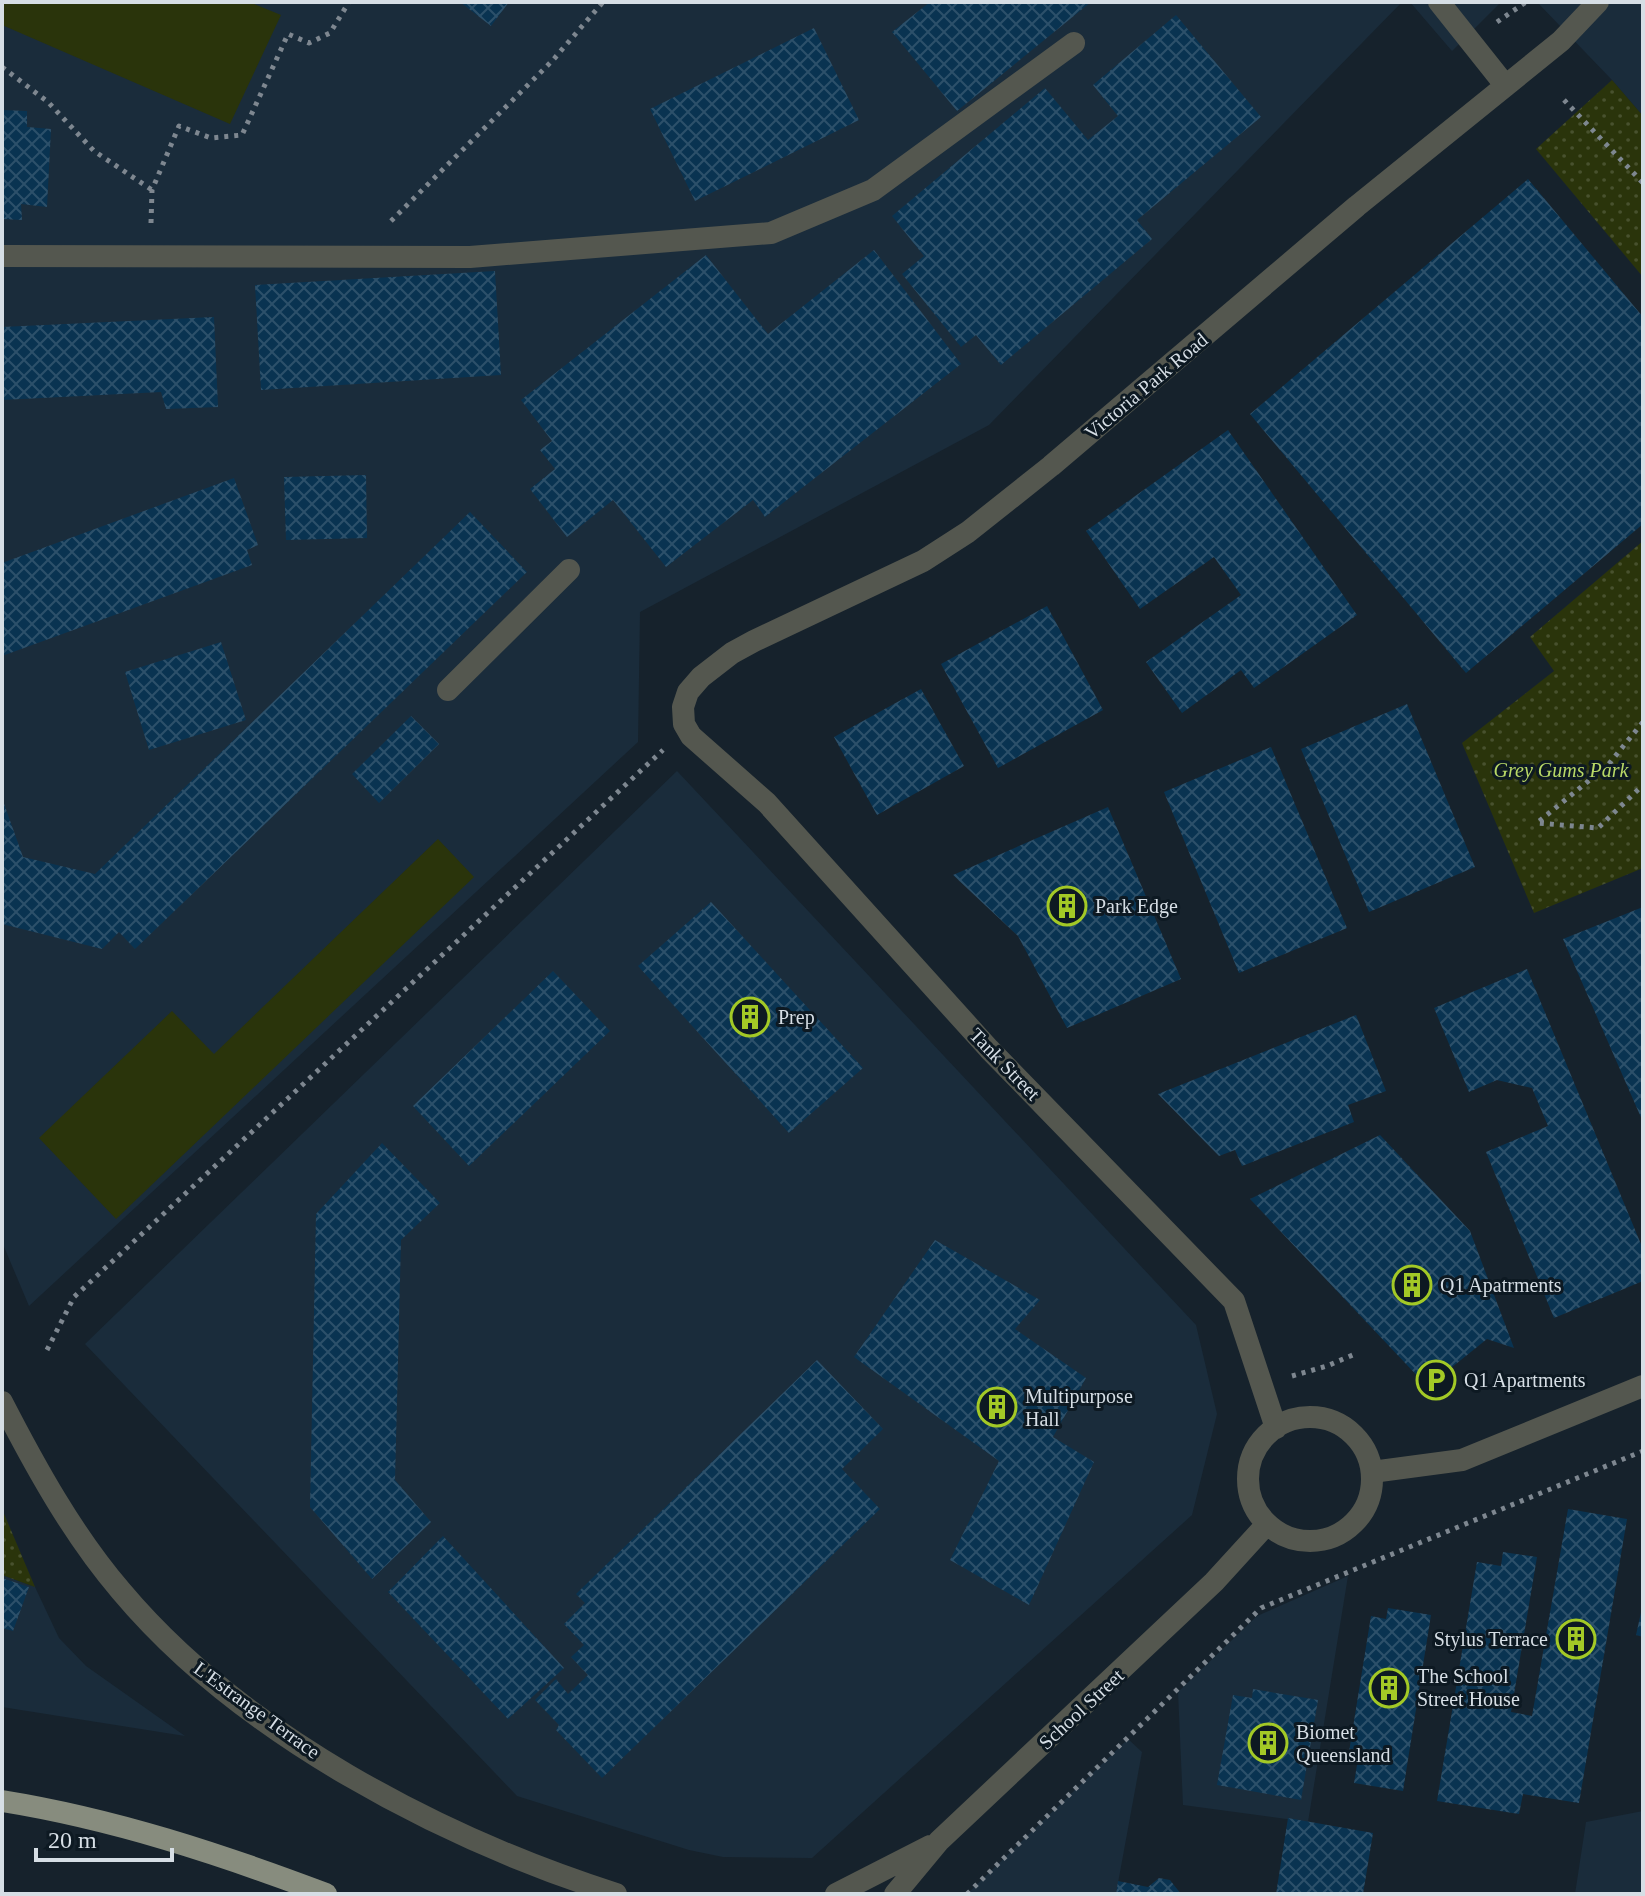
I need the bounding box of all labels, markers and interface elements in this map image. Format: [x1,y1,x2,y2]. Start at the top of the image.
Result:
street label: Victoria Park Road [1080,328,1212,444]
park label: Grey Gums Park [1494,759,1630,782]
building icon: Park Edge [1046,885,1088,927]
place label: Park Edge [1095,895,1178,918]
building icon: Prep [729,996,771,1038]
place label: Prep [778,1006,815,1029]
street label: Tank Street [965,1023,1045,1105]
building icon: Q1 Apatrments [1391,1264,1433,1306]
place label: Q1 Apatrments [1440,1274,1562,1297]
parking icon: Q1 Apartments [1415,1359,1457,1401]
place label: Q1 Apartments [1464,1369,1586,1392]
place label: Multipurpose Hall [1025,1385,1133,1430]
building icon: Multipurpose Hall [976,1386,1018,1428]
building icon: Stylus Terrace [1555,1618,1597,1660]
place label: Stylus Terrace [1434,1628,1548,1651]
street label: L'Estrange Terrace [189,1657,324,1764]
street label: School Street [1034,1664,1128,1754]
place label: The School Street House [1417,1665,1520,1710]
building icon: The School Street House [1368,1667,1410,1709]
place label: Biomet Queensland [1296,1721,1390,1766]
building icon: Biomet Queensland [1247,1722,1289,1764]
scale bar [36,1812,172,1862]
text: 20 m [48,1827,97,1853]

